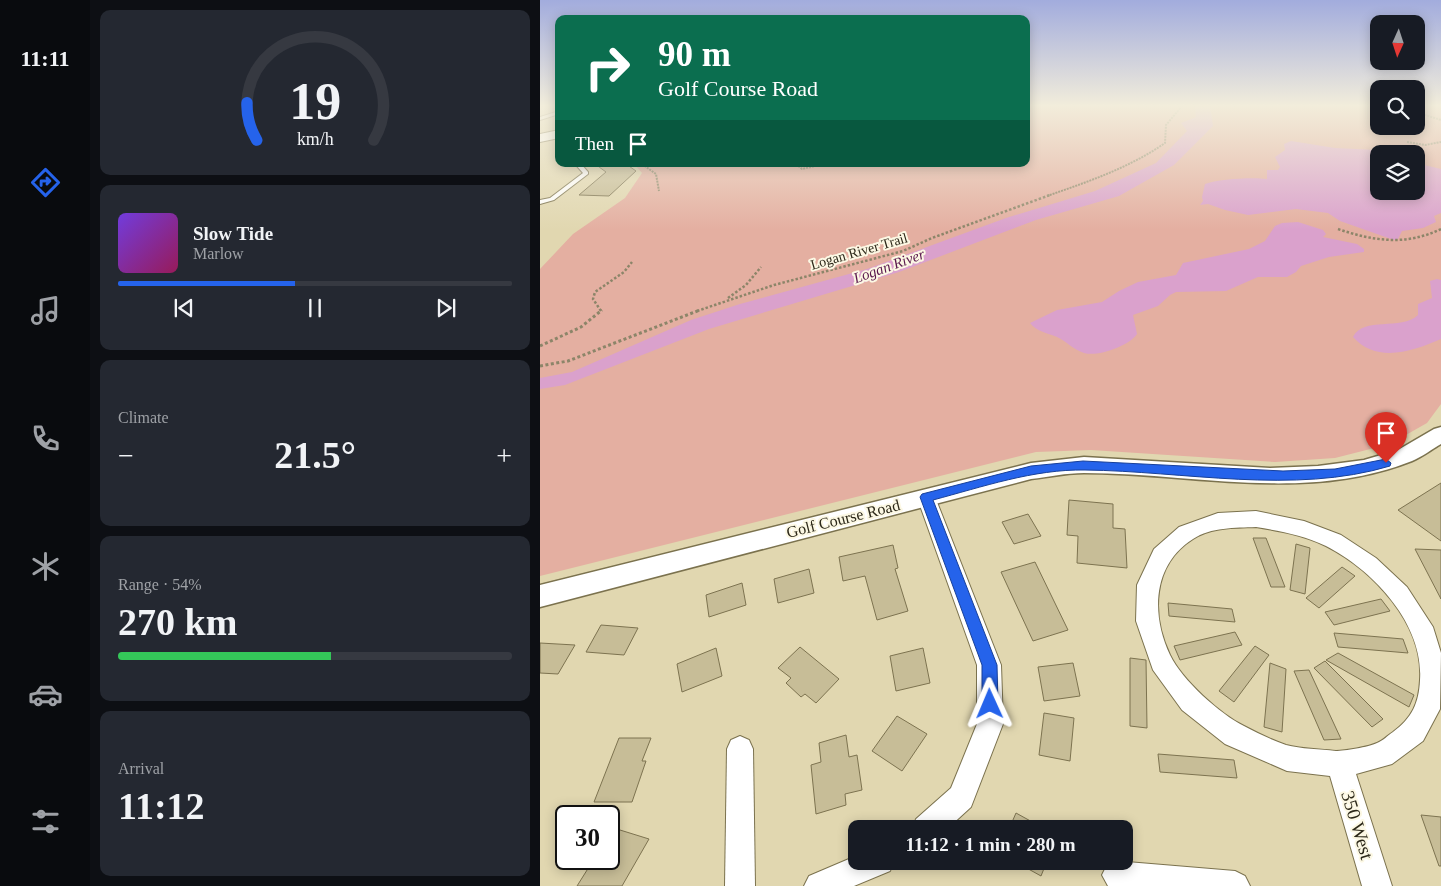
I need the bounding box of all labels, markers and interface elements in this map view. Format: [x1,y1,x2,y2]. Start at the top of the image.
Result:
north arrow [1370,15,1425,70]
map controls [1370,15,1425,200]
icon: right [575,35,640,100]
text: 90 m [658,35,731,74]
text: 11:11 [21,46,69,71]
text: 19 [289,73,341,130]
text: Golf Course Road [658,76,818,101]
button: search [1370,80,1425,135]
text: km/h [297,129,333,149]
icon: arrive [624,130,652,158]
text: Then [575,133,614,154]
button: layers [1370,145,1425,200]
icon: directions [28,165,63,200]
text: Slow Tide [193,223,273,244]
street label: Logan River Trail [808,229,910,273]
text: Marlow [193,245,244,262]
water label: Logan River [851,245,927,287]
icon: music [28,293,63,328]
icon: previous [170,294,198,322]
icon: pause [301,294,329,322]
icon: next [432,294,460,322]
text: Climate [118,409,169,426]
pin [1365,412,1407,463]
icon: arrive [1372,419,1400,447]
icon: phone [28,421,63,456]
text: 21.5° [274,434,356,476]
text: − [118,440,134,471]
text: + [496,440,512,471]
street label: Golf Course Road [785,496,902,541]
icon: climate [28,549,63,584]
text: Range · 54% [118,576,202,593]
text: 270 km [118,601,237,643]
icon: car [28,677,63,712]
position arrow [963,677,1015,729]
text: Arrival [118,760,164,777]
text: 11:12 [118,785,205,827]
street label: 350 West [1337,788,1378,863]
icon: filters [28,804,63,839]
speed limit sign: 30 [555,805,620,870]
text: 11:12 · 1 min · 280 m [906,834,1075,855]

